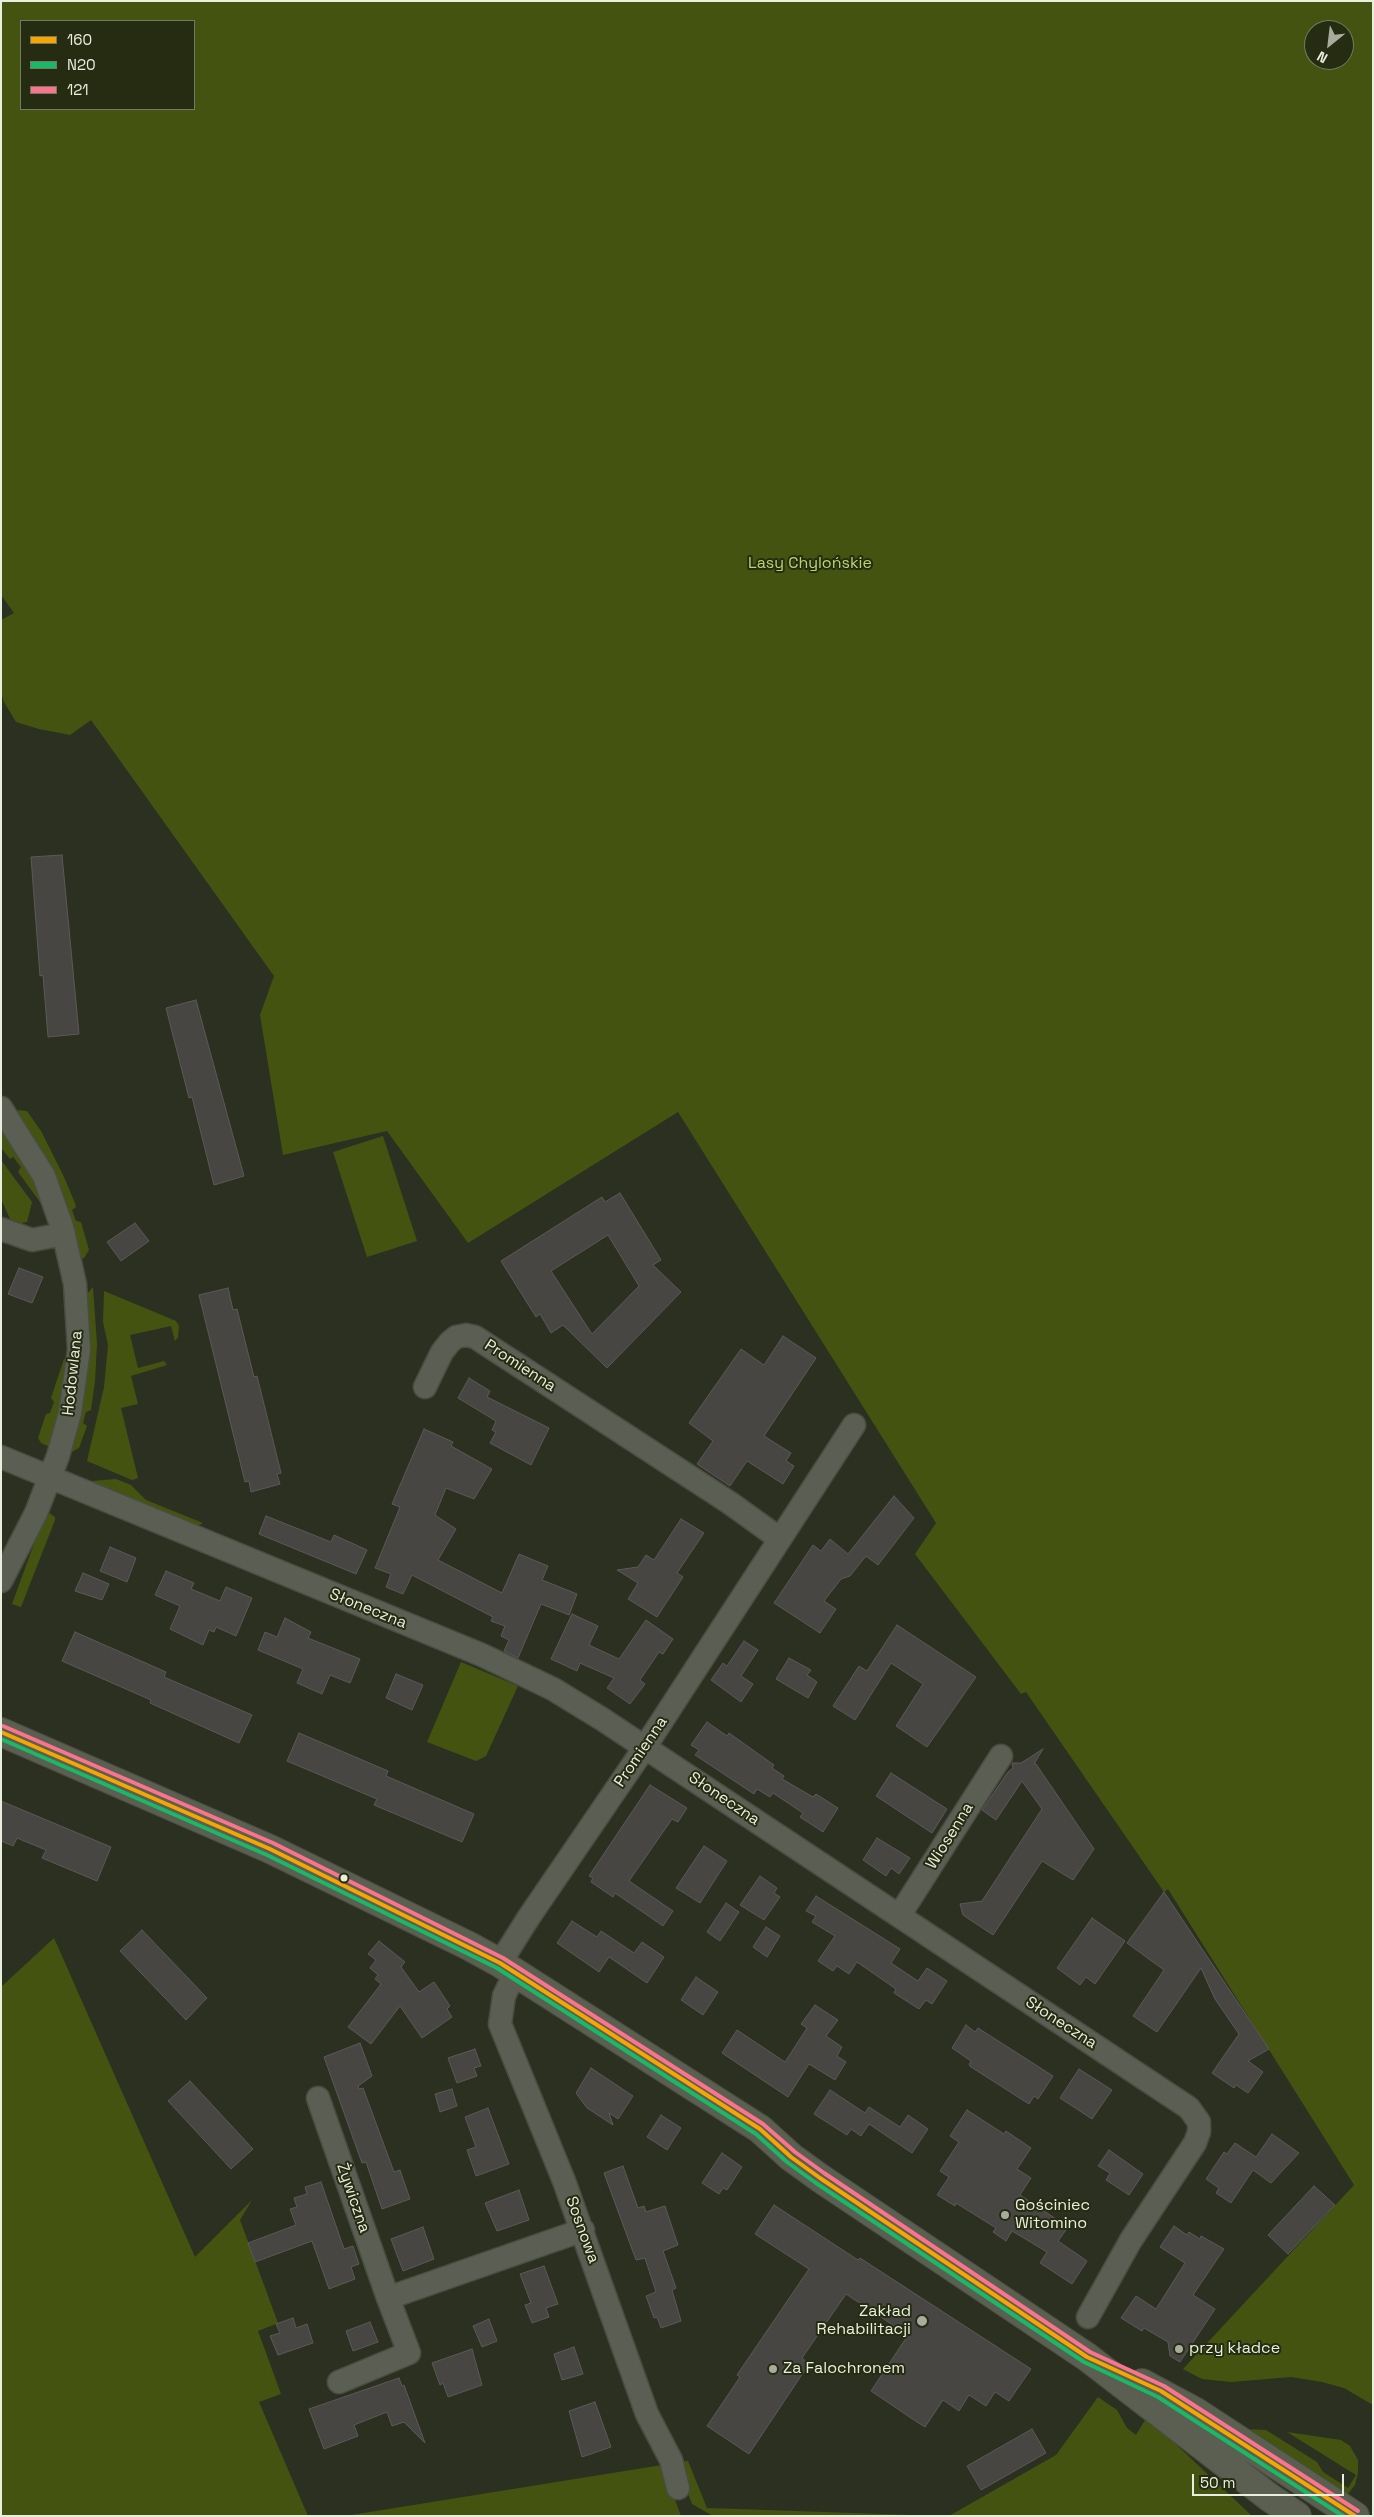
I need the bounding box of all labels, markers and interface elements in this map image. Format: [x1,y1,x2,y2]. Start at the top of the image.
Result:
legend [20,20,195,110]
north arrow [1304,20,1354,70]
text: 160 [67,30,92,49]
text: N [1314,47,1331,67]
text: N20 [67,55,96,74]
text: 121 [67,80,89,99]
park label: Lasy Chylońskie [748,554,872,574]
street label: Hodowlana [59,1330,87,1416]
street label: Promienna [481,1336,559,1396]
street label: Słoneczna [327,1585,409,1633]
street label: Promienna [610,1713,672,1791]
street label: Słoneczna [685,1768,763,1830]
street label: Wiosenna [922,1799,978,1873]
unlabelled marker [339,1873,349,1883]
street label: Słoneczna [1022,1993,1100,2053]
street label: Żywiczna [332,2161,374,2235]
street label: Sosnowa [561,2194,603,2266]
place label: Gościniec Witomino [1015,2196,1090,2234]
marker: Gościniec Witomino [999,2209,1011,2221]
place label: Zakład Rehabilitacji [817,2302,911,2340]
marker: Zakład Rehabilitacji [915,2314,929,2328]
place label: przy kładce [1189,2339,1280,2359]
marker: przy kładce [1173,2343,1185,2355]
place label: Za Falochronem [783,2359,905,2379]
marker: Za Falochronem [767,2363,779,2375]
scale bar [1194,2464,1346,2496]
text: 50 m [1200,2473,1235,2492]

